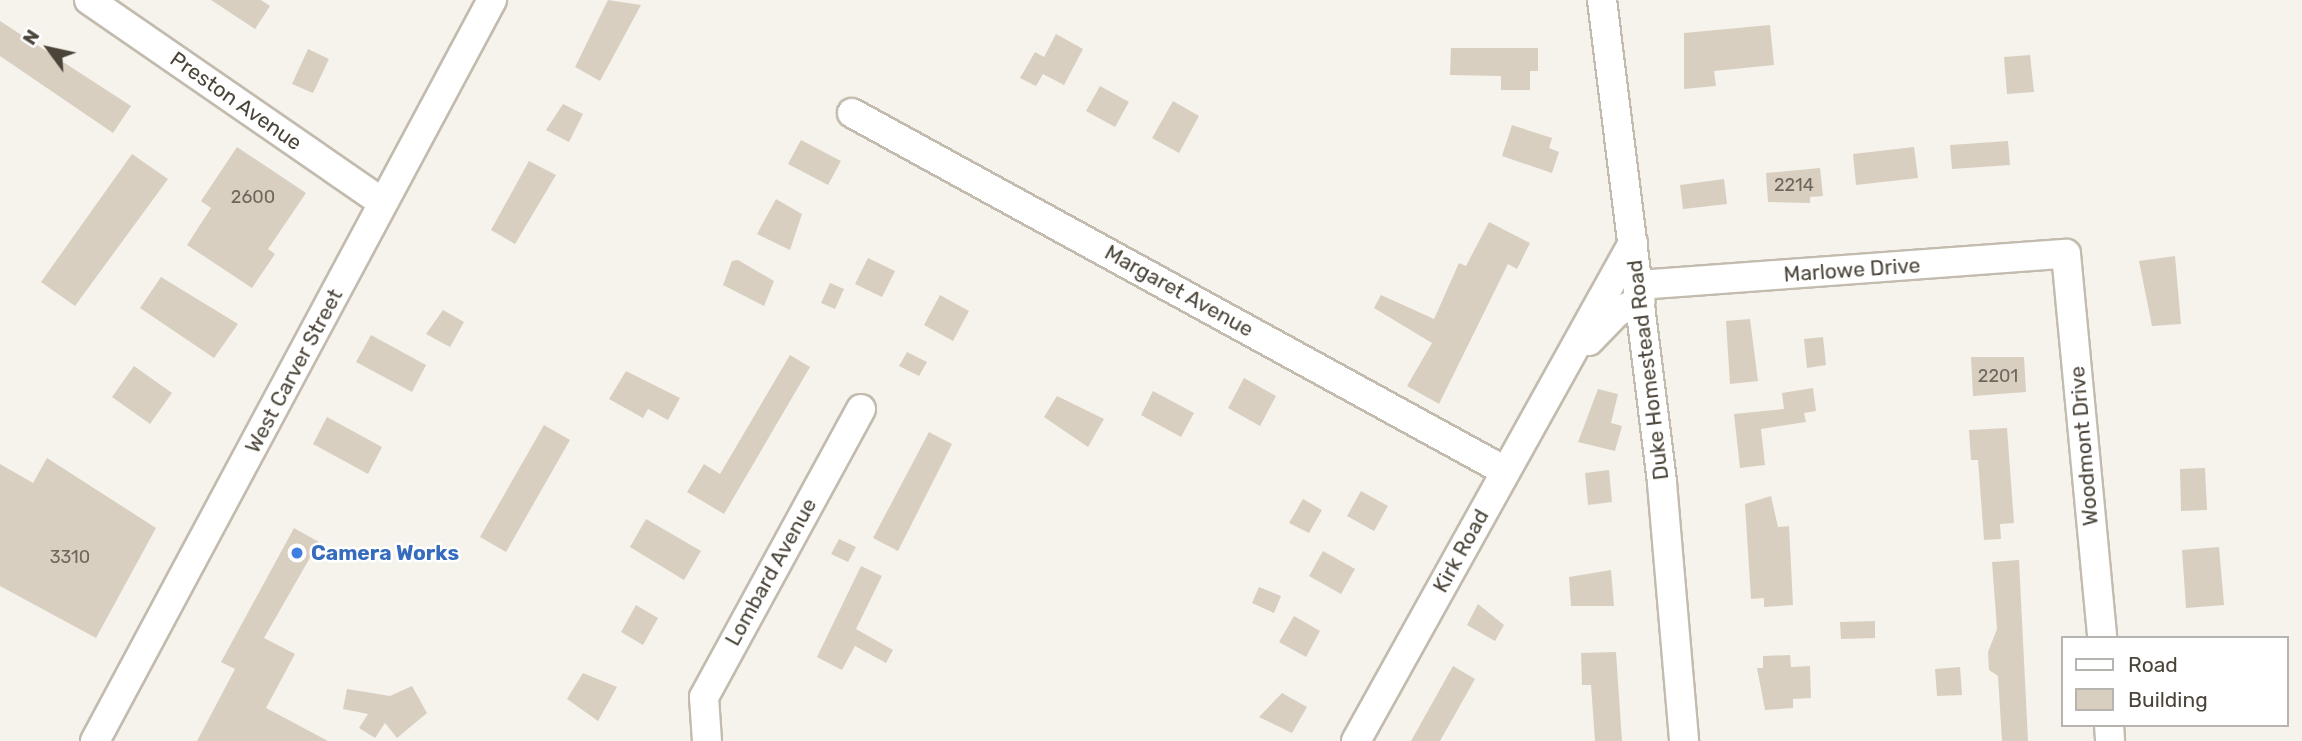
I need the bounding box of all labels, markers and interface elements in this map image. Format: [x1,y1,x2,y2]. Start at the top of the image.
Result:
north arrow [14,14,84,84]
text: N [18,25,44,49]
street label: Preston Avenue [165,46,307,156]
house number: 2214 [1774,174,1814,196]
house number: 2600 [231,186,275,208]
street label: Margaret Avenue [1100,240,1258,342]
street label: Marlowe Drive [1783,253,1921,287]
street label: Duke Homestead Road [1622,259,1674,481]
street label: West Carver Street [240,284,348,458]
house number: 2201 [1978,365,2018,387]
street label: Woodmont Drive [2064,365,2104,527]
street label: Lombard Avenue [720,494,822,650]
street label: Kirk Road [1428,505,1494,597]
place label: Camera Works [311,540,459,566]
marker: Camera Works [289,545,305,561]
house number: 3310 [50,546,90,568]
legend [2060,636,2288,727]
text: Road [2128,652,2178,677]
text: Building [2128,687,2208,712]

